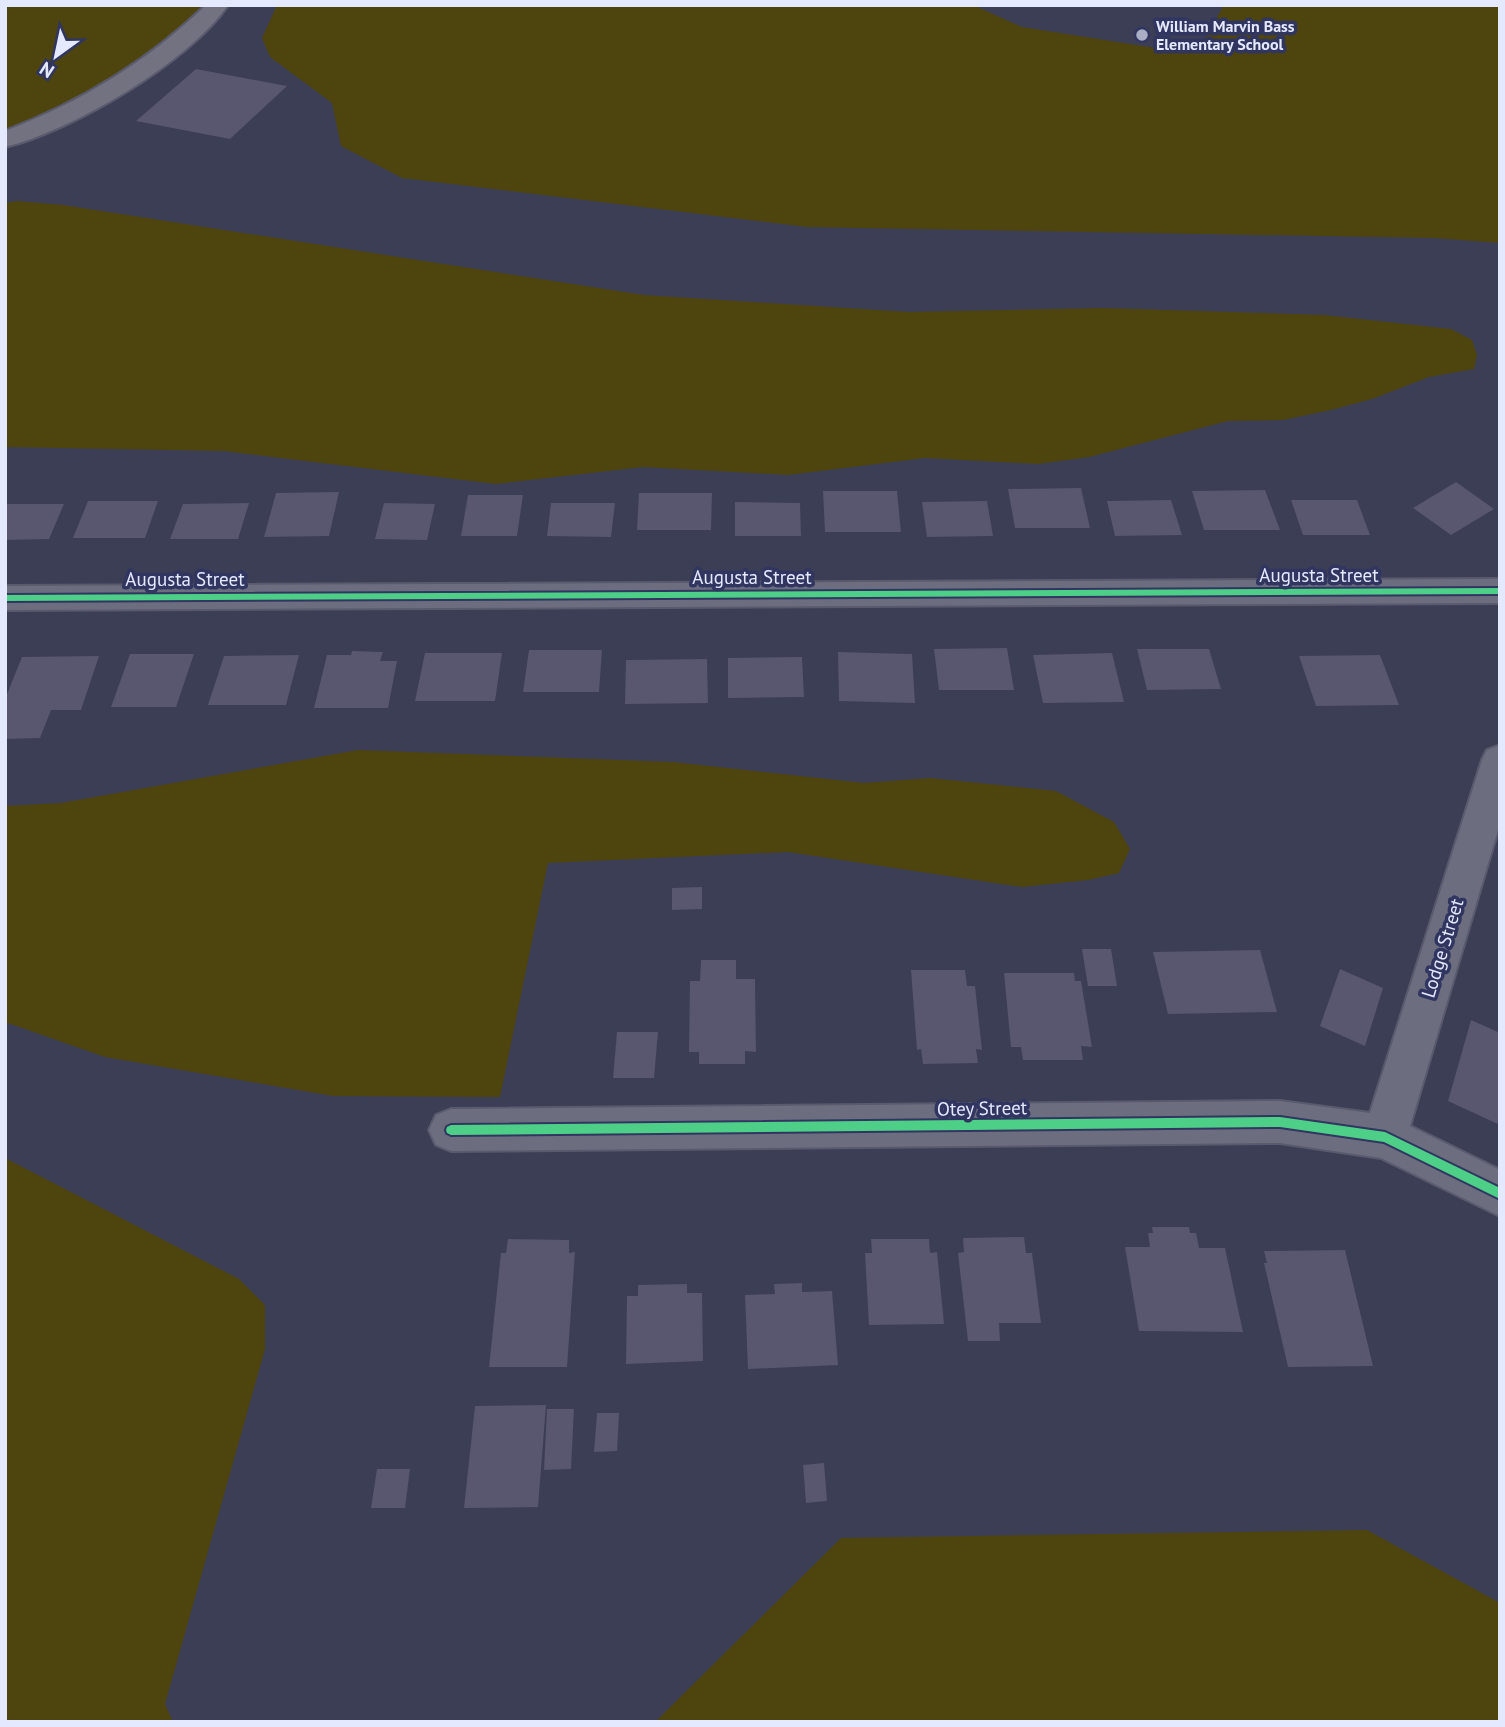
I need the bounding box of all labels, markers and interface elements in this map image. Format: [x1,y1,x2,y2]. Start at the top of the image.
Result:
place label: William Marvin Bass Elementary School [1156,16,1295,54]
north arrow [21,21,91,91]
marker: William Marvin Bass Elementary School [1134,27,1150,43]
text: N [35,57,59,84]
street label: Augusta Street [1259,563,1379,587]
street label: Augusta Street [692,565,812,589]
street label: Augusta Street [125,567,245,591]
street label: Lodge Street [1416,895,1469,1001]
street label: Otey Street [937,1095,1028,1121]

